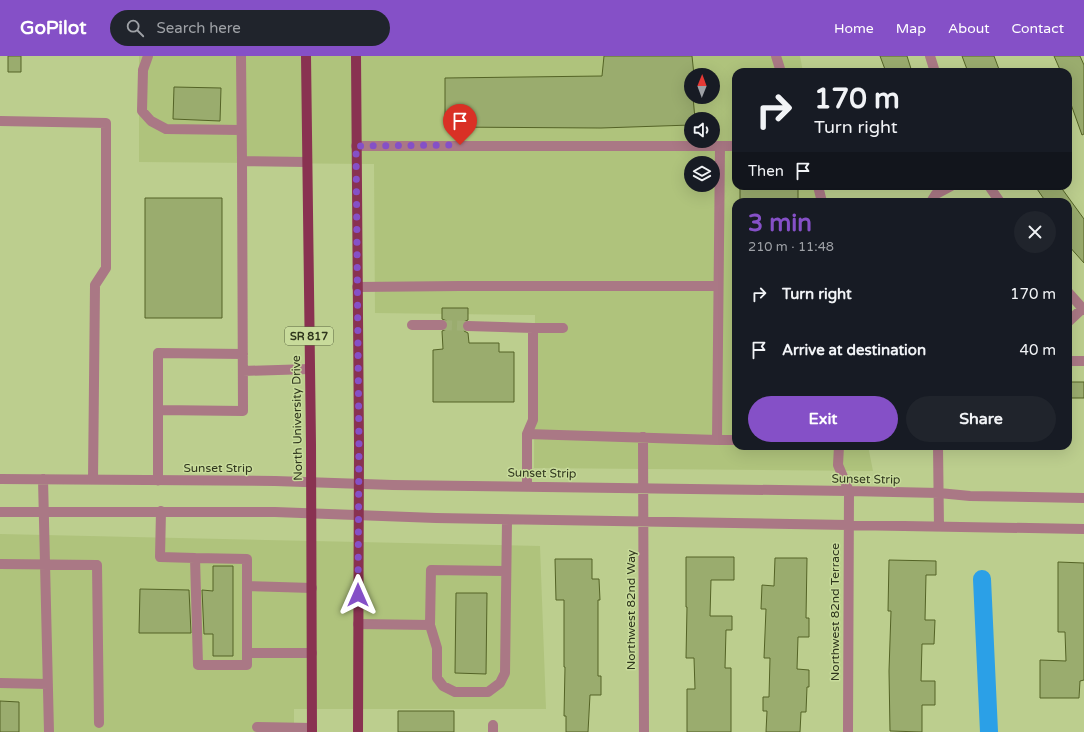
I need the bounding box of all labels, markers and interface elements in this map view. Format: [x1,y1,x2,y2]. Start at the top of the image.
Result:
search box [110,10,390,46]
text: GoPilot [20,17,86,39]
icon: search [124,17,146,39]
text: Search here [156,19,241,37]
text: Home [834,20,874,37]
text: Map [896,20,926,37]
text: About [948,20,990,37]
text: Contact [1012,20,1064,37]
north arrow [684,68,720,104]
map controls [684,68,720,192]
text: 170 m [814,82,900,116]
icon: right [748,84,800,136]
pin [443,104,477,145]
icon: arrive [449,110,471,132]
button: sound [684,112,720,148]
text: Turn right [814,116,898,138]
button: layers [684,156,720,192]
icon: arrive [792,160,814,182]
text: Then [748,162,784,180]
text: 3 min [748,209,812,238]
button: close [1014,211,1056,253]
text: 210 m · 11:48 [748,239,834,255]
icon: right [748,283,770,305]
text: Turn right [782,285,852,303]
text: 170 m [1010,285,1056,303]
road number: SR 817 [285,327,333,345]
icon: arrive [748,339,770,361]
text: Arrive at destination [782,341,926,359]
text: 40 m [1019,341,1056,359]
street label: North University Drive [289,355,305,481]
button: Exit [748,396,898,442]
button: Share [906,396,1056,442]
street label: Sunset Strip [183,461,253,475]
street label: Sunset Strip [507,465,577,481]
street label: Sunset Strip [831,471,901,487]
street label: Northwest 82nd Terrace [828,543,842,681]
street label: Northwest 82nd Way [624,549,638,670]
position arrow [337,574,379,616]

